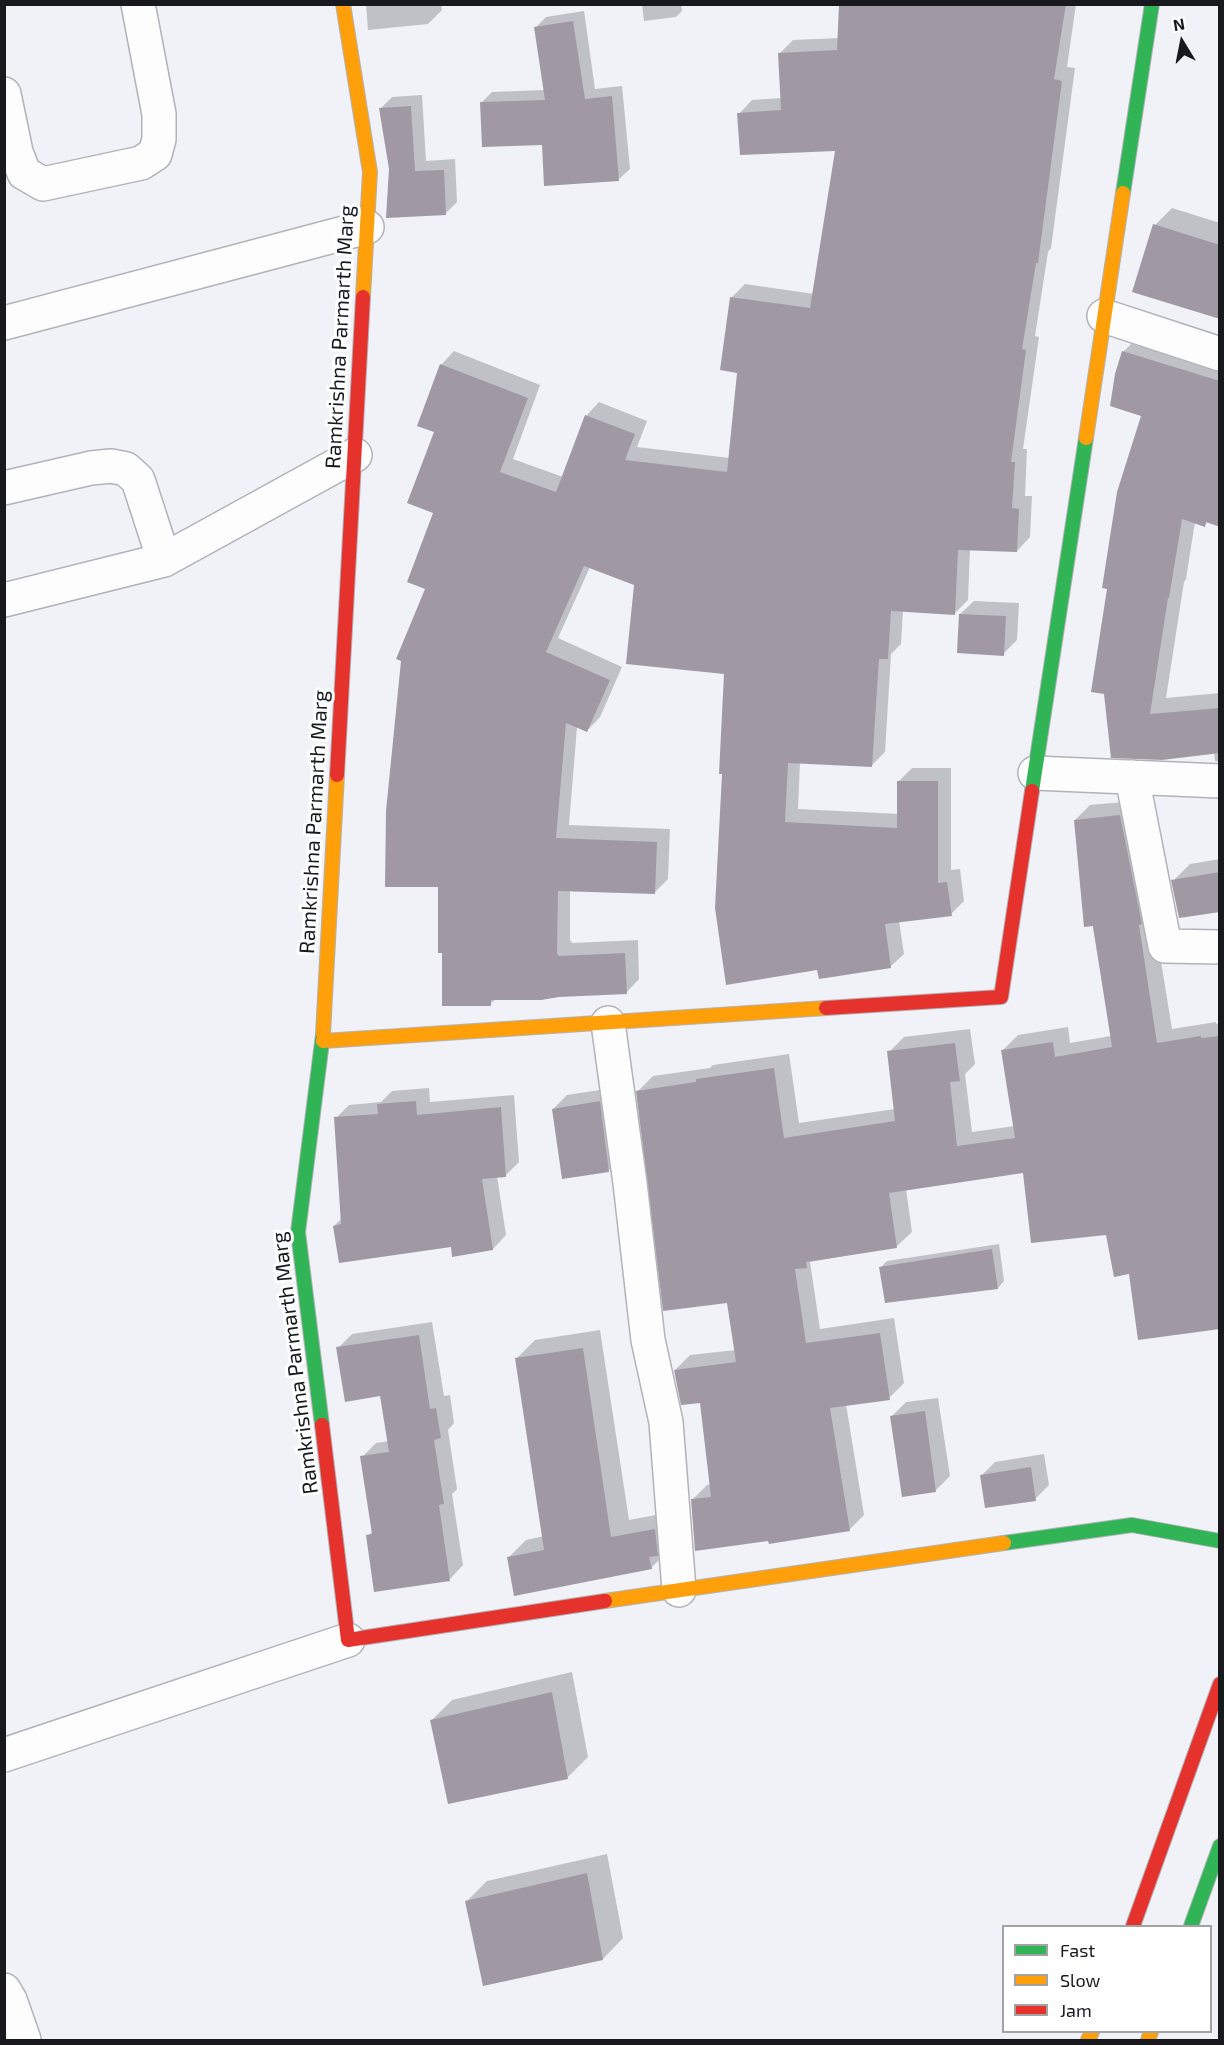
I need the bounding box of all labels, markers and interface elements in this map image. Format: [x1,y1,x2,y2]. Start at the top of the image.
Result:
north arrow [1152,12,1212,72]
text: N [1171,13,1186,34]
street label: Ramkrishna Parmarth Marg [321,205,359,469]
street label: Ramkrishna Parmarth Marg [295,690,333,954]
street label: Ramkrishna Parmarth Marg [266,1230,324,1496]
legend [1002,1925,1212,2033]
text: Fast [1060,1939,1095,1961]
text: Slow [1060,1969,1100,1991]
text: Jam [1060,1999,1092,2021]

